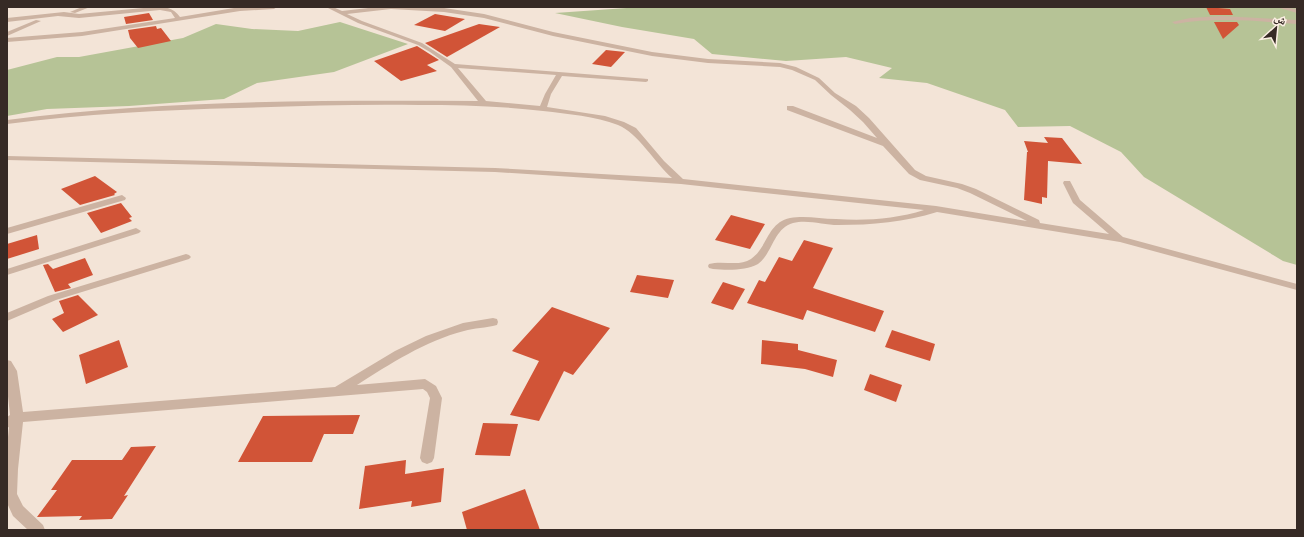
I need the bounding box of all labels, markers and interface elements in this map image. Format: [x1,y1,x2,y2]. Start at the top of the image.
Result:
north arrow [1256,8,1296,48]
text: ش [1272,11,1289,29]

